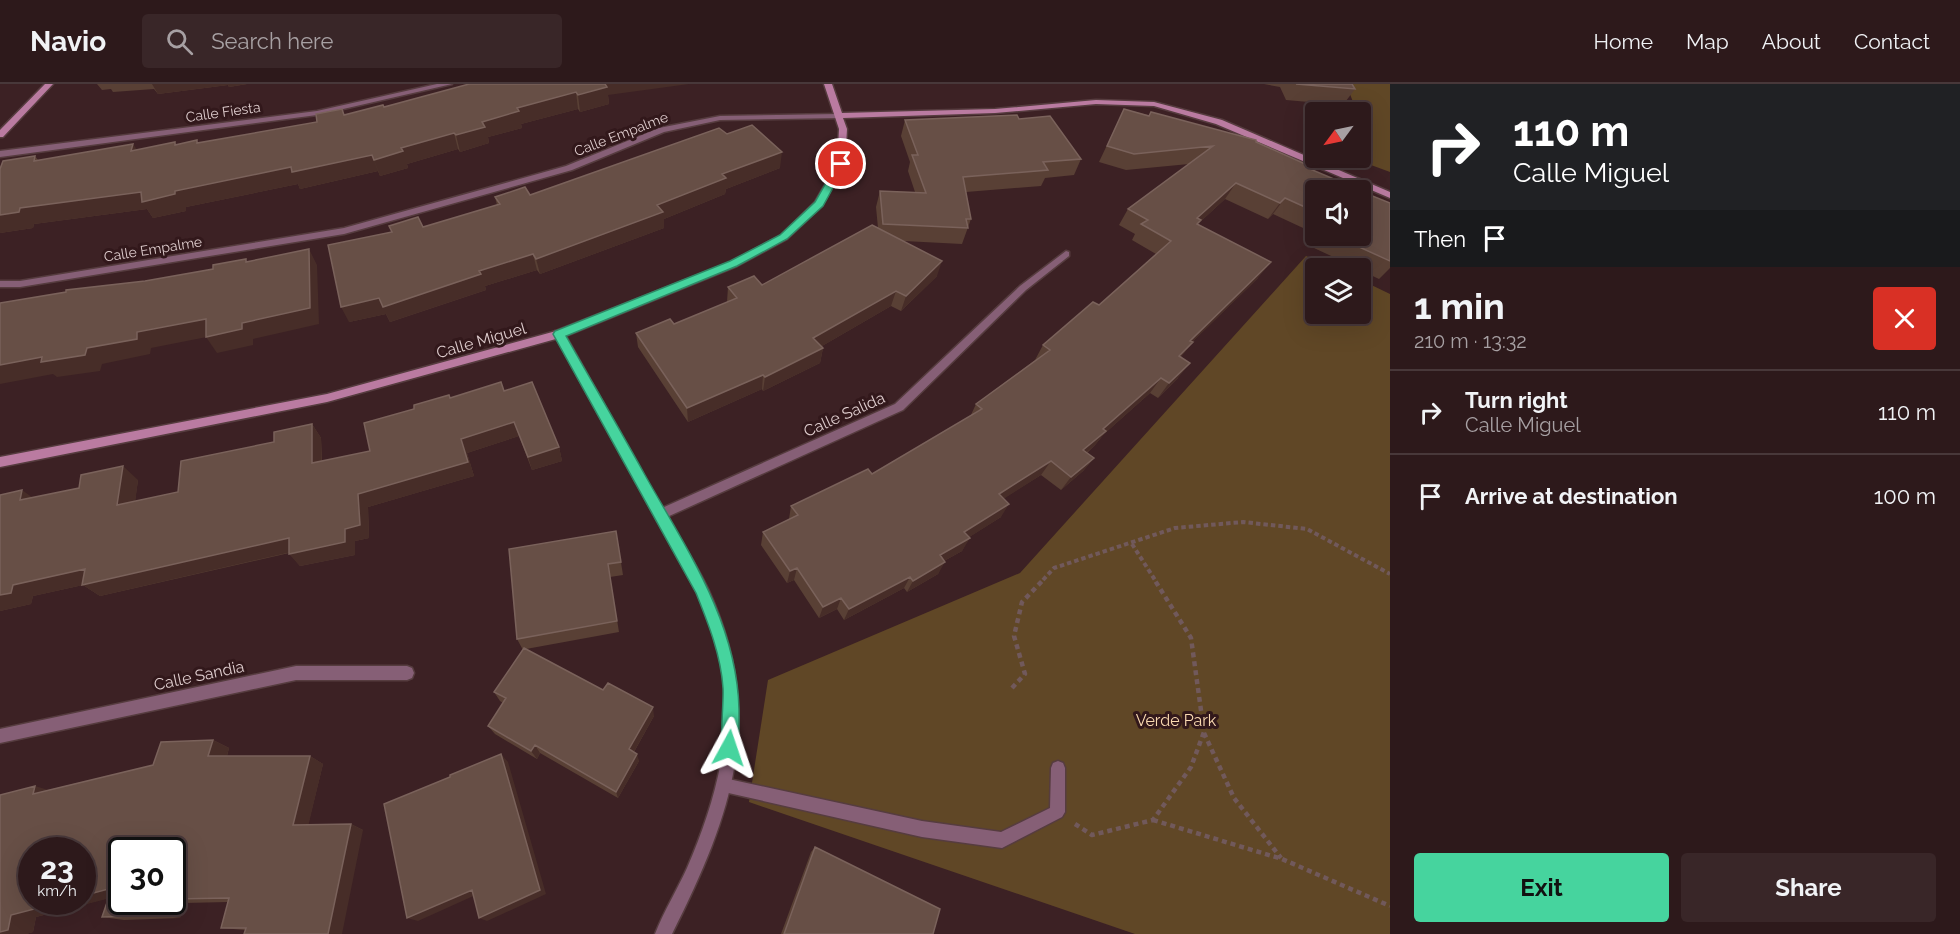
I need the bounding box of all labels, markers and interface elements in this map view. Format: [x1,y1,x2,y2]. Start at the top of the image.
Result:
search box [142,14,562,68]
text: Navio [30,25,106,58]
icon: search [163,25,196,58]
text: Search here [211,28,333,54]
text: Home [1594,29,1653,54]
text: Map [1686,29,1729,54]
text: About [1762,29,1821,54]
text: Contact [1854,29,1930,54]
street label: Calle Fiesta [185,99,261,125]
north arrow [1305,102,1371,168]
map controls [1305,102,1371,324]
text: 110 m [1513,107,1629,156]
icon: right [1414,108,1492,186]
street label: Calle Empalme [572,109,670,159]
pin [815,138,866,189]
icon: arrive [824,147,857,180]
text: Calle Miguel [1513,157,1669,188]
button: sound [1305,180,1371,246]
icon: arrive [1478,222,1511,255]
text: Then [1414,226,1466,252]
street label: Calle Empalme [103,233,203,265]
button: layers [1305,258,1371,324]
text: 1 min [1414,285,1505,327]
button: close [1873,287,1936,350]
street label: Calle Miguel [434,318,529,362]
text: 210 m · 13:32 [1414,329,1527,353]
text: Turn right [1465,387,1568,413]
street label: Calle Salida [801,388,888,441]
icon: right [1414,396,1447,429]
text: 110 m [1878,399,1936,425]
text: Calle Miguel [1465,413,1581,437]
icon: arrive [1414,480,1447,513]
text: Arrive at destination [1465,483,1678,509]
text: 100 m [1874,483,1936,509]
street label: Calle Sandia [152,657,246,694]
park label: Verde Park [1136,711,1217,730]
position arrow [697,716,761,780]
speed limit sign: 30 [108,837,186,915]
text: 23 [40,851,74,886]
button: Exit [1414,853,1669,922]
button: Share [1681,853,1936,922]
text: km/h [37,882,77,900]

